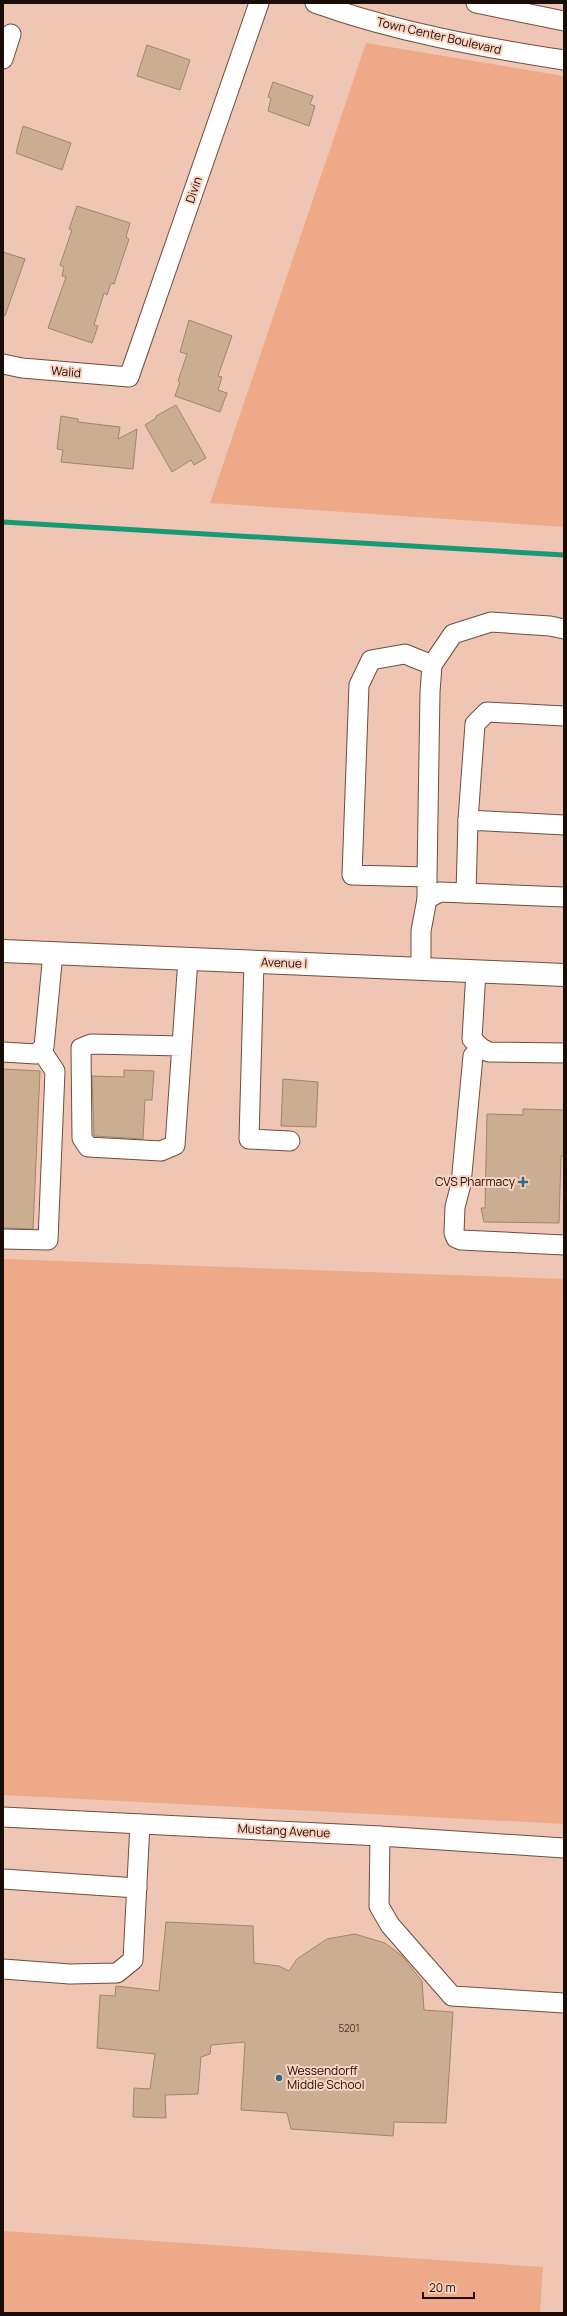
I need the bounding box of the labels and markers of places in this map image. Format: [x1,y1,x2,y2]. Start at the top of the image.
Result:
place label: CVS Pharmacy [435,1173,516,1190]
marker: CVS Pharmacy [518,1177,528,1187]
place label: Wessendorff Middle School [287,2062,365,2093]
marker: Wessendorff Middle School [274,2073,284,2083]

